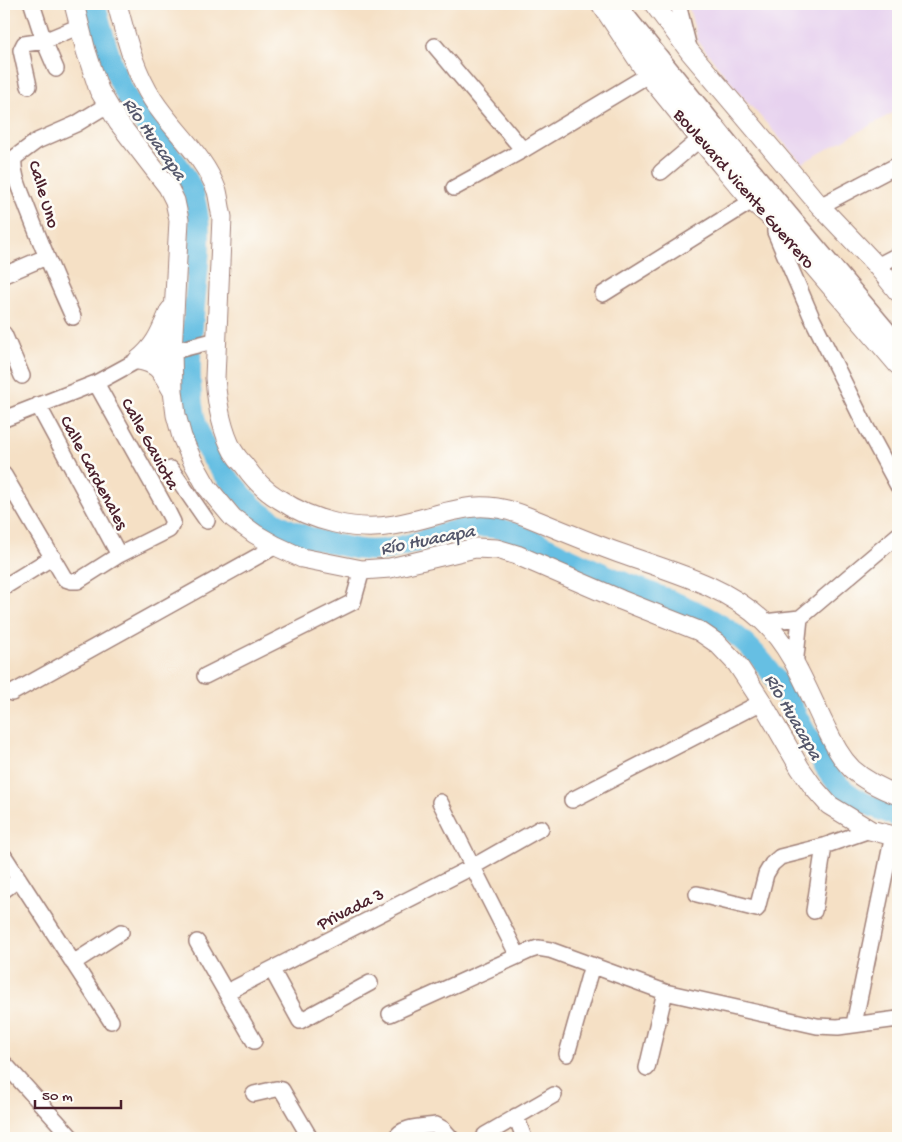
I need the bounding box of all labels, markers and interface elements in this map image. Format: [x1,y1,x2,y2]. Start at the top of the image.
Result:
water label: Río Huacapa [116,94,191,187]
street label: Boulevard Vicente Guerrero [667,105,818,274]
street label: Calle Uno [22,158,63,231]
street label: Calle Gaviota [115,395,183,494]
street label: Calle Cardenales [54,413,132,535]
water label: Río Huacapa [379,521,478,562]
water label: Río Huacapa [758,671,827,766]
street label: Privada 3 [313,884,388,936]
scale bar [35,1077,121,1109]
text: 50 m [42,1088,73,1106]

